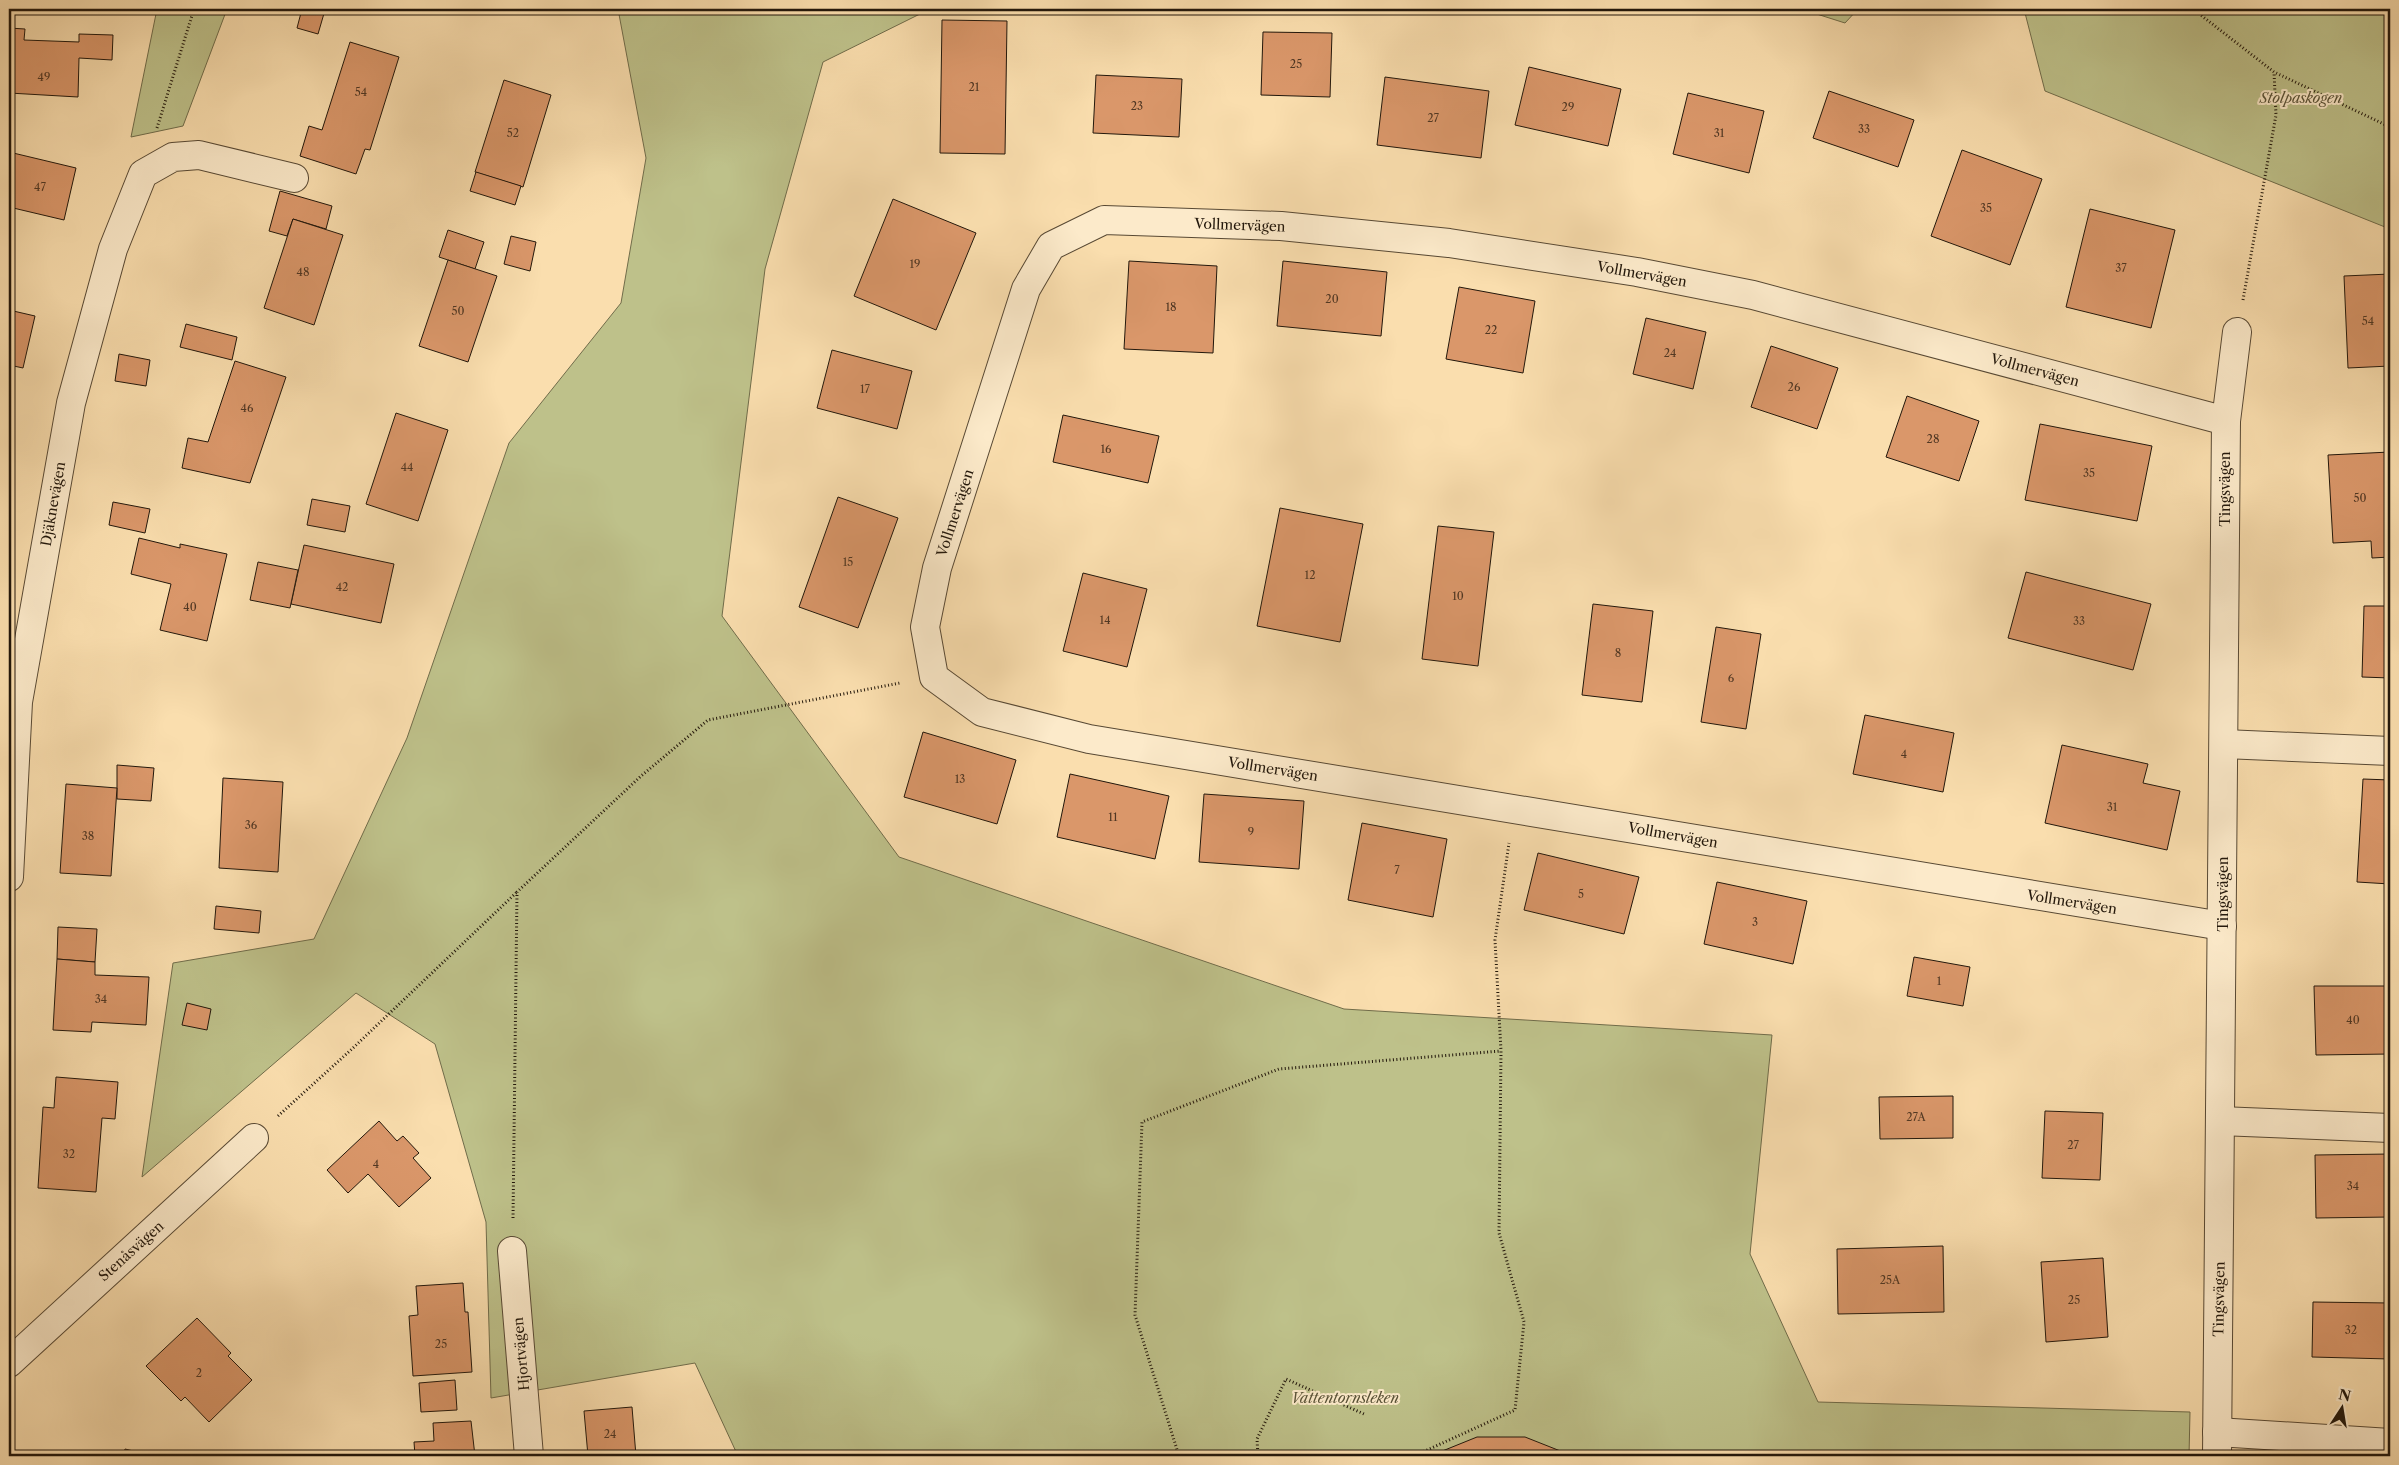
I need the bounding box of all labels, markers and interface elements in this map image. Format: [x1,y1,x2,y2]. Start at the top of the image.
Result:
house number: 25 [1290,57,1302,71]
house number: 49 [38,70,50,84]
house number: 21 [969,80,980,94]
house number: 54 [355,85,367,99]
park label: Stolpaskogen [2259,89,2342,107]
house number: 23 [1131,99,1143,113]
house number: 29 [1562,100,1574,114]
house number: 27 [1427,111,1439,125]
house number: 33 [1858,122,1870,136]
house number: 52 [507,126,519,140]
house number: 31 [1714,126,1725,140]
house number: 47 [34,180,46,194]
house number: 35 [1980,201,1992,215]
street label: Vollmervägen [1193,214,1286,236]
house number: 19 [909,257,921,271]
street label: Vollmervägen [1595,257,1689,291]
house number: 37 [2115,261,2127,275]
house number: 48 [297,265,309,279]
house number: 20 [1325,292,1339,306]
house number: 18 [1165,300,1177,314]
house number: 50 [452,304,464,318]
house number: 54 [2362,314,2374,328]
house number: 22 [1485,323,1497,337]
house number: 24 [1664,346,1676,360]
street label: Vollmervägen [1988,349,2082,391]
house number: 26 [1788,380,1801,394]
house number: 17 [860,382,871,396]
house number: 46 [241,401,254,415]
house number: 28 [1927,432,1939,446]
house number: 16 [1100,442,1112,456]
street label: Tingsvägen [2216,451,2234,527]
street label: Djäknevägen [37,460,69,548]
house number: 44 [401,460,413,474]
house number: 35 [2083,466,2095,480]
street label: Vollmervägen [932,467,978,560]
house number: 50 [2354,491,2366,505]
house number: 15 [843,555,853,569]
house number: 12 [1305,568,1315,582]
house number: 42 [336,580,348,594]
house number: 10 [1452,589,1464,603]
house number: 40 [183,600,197,614]
house number: 14 [1100,613,1110,627]
house number: 33 [2073,614,2085,628]
house number: 8 [1615,646,1621,660]
house number: 6 [1728,671,1735,685]
house number: 4 [1901,747,1907,761]
street label: Vollmervägen [1226,753,1320,785]
house number: 13 [955,772,965,786]
house number: 31 [2107,800,2118,814]
house number: 11 [1108,810,1118,824]
house number: 36 [245,818,258,832]
street label: Vollmervägen [1626,818,1720,852]
house number: 9 [1248,825,1254,839]
house number: 38 [82,829,94,843]
street label: Tingsvägen [2214,856,2232,932]
house number: 7 [1394,863,1400,877]
street label: Vollmervägen [2025,886,2119,918]
house number: 5 [1578,887,1584,901]
house number: 3 [1752,915,1758,929]
house number: 1 [1937,974,1942,988]
house number: 34 [95,992,107,1006]
house number: 40 [2346,1013,2360,1027]
house number: 27A [1906,1110,1927,1124]
house number: 27 [2067,1138,2079,1152]
house number: 32 [63,1147,75,1161]
house number: 4 [373,1157,379,1171]
house number: 34 [2347,1179,2359,1193]
street label: Stenåsvägen [95,1217,168,1285]
street label: Tingsvägen [2209,1261,2229,1337]
house number: 25A [1880,1273,1901,1287]
house number: 25 [2068,1293,2080,1307]
street label: Hjortvägen [509,1316,533,1392]
house number: 32 [2345,1323,2357,1337]
house number: 25 [435,1337,447,1351]
house number: 2 [196,1366,202,1380]
north arrow [2316,1382,2366,1432]
text: N [2337,1385,2353,1405]
park label: Vattentornsleken [1291,1389,1399,1407]
house number: 24 [604,1427,616,1441]

